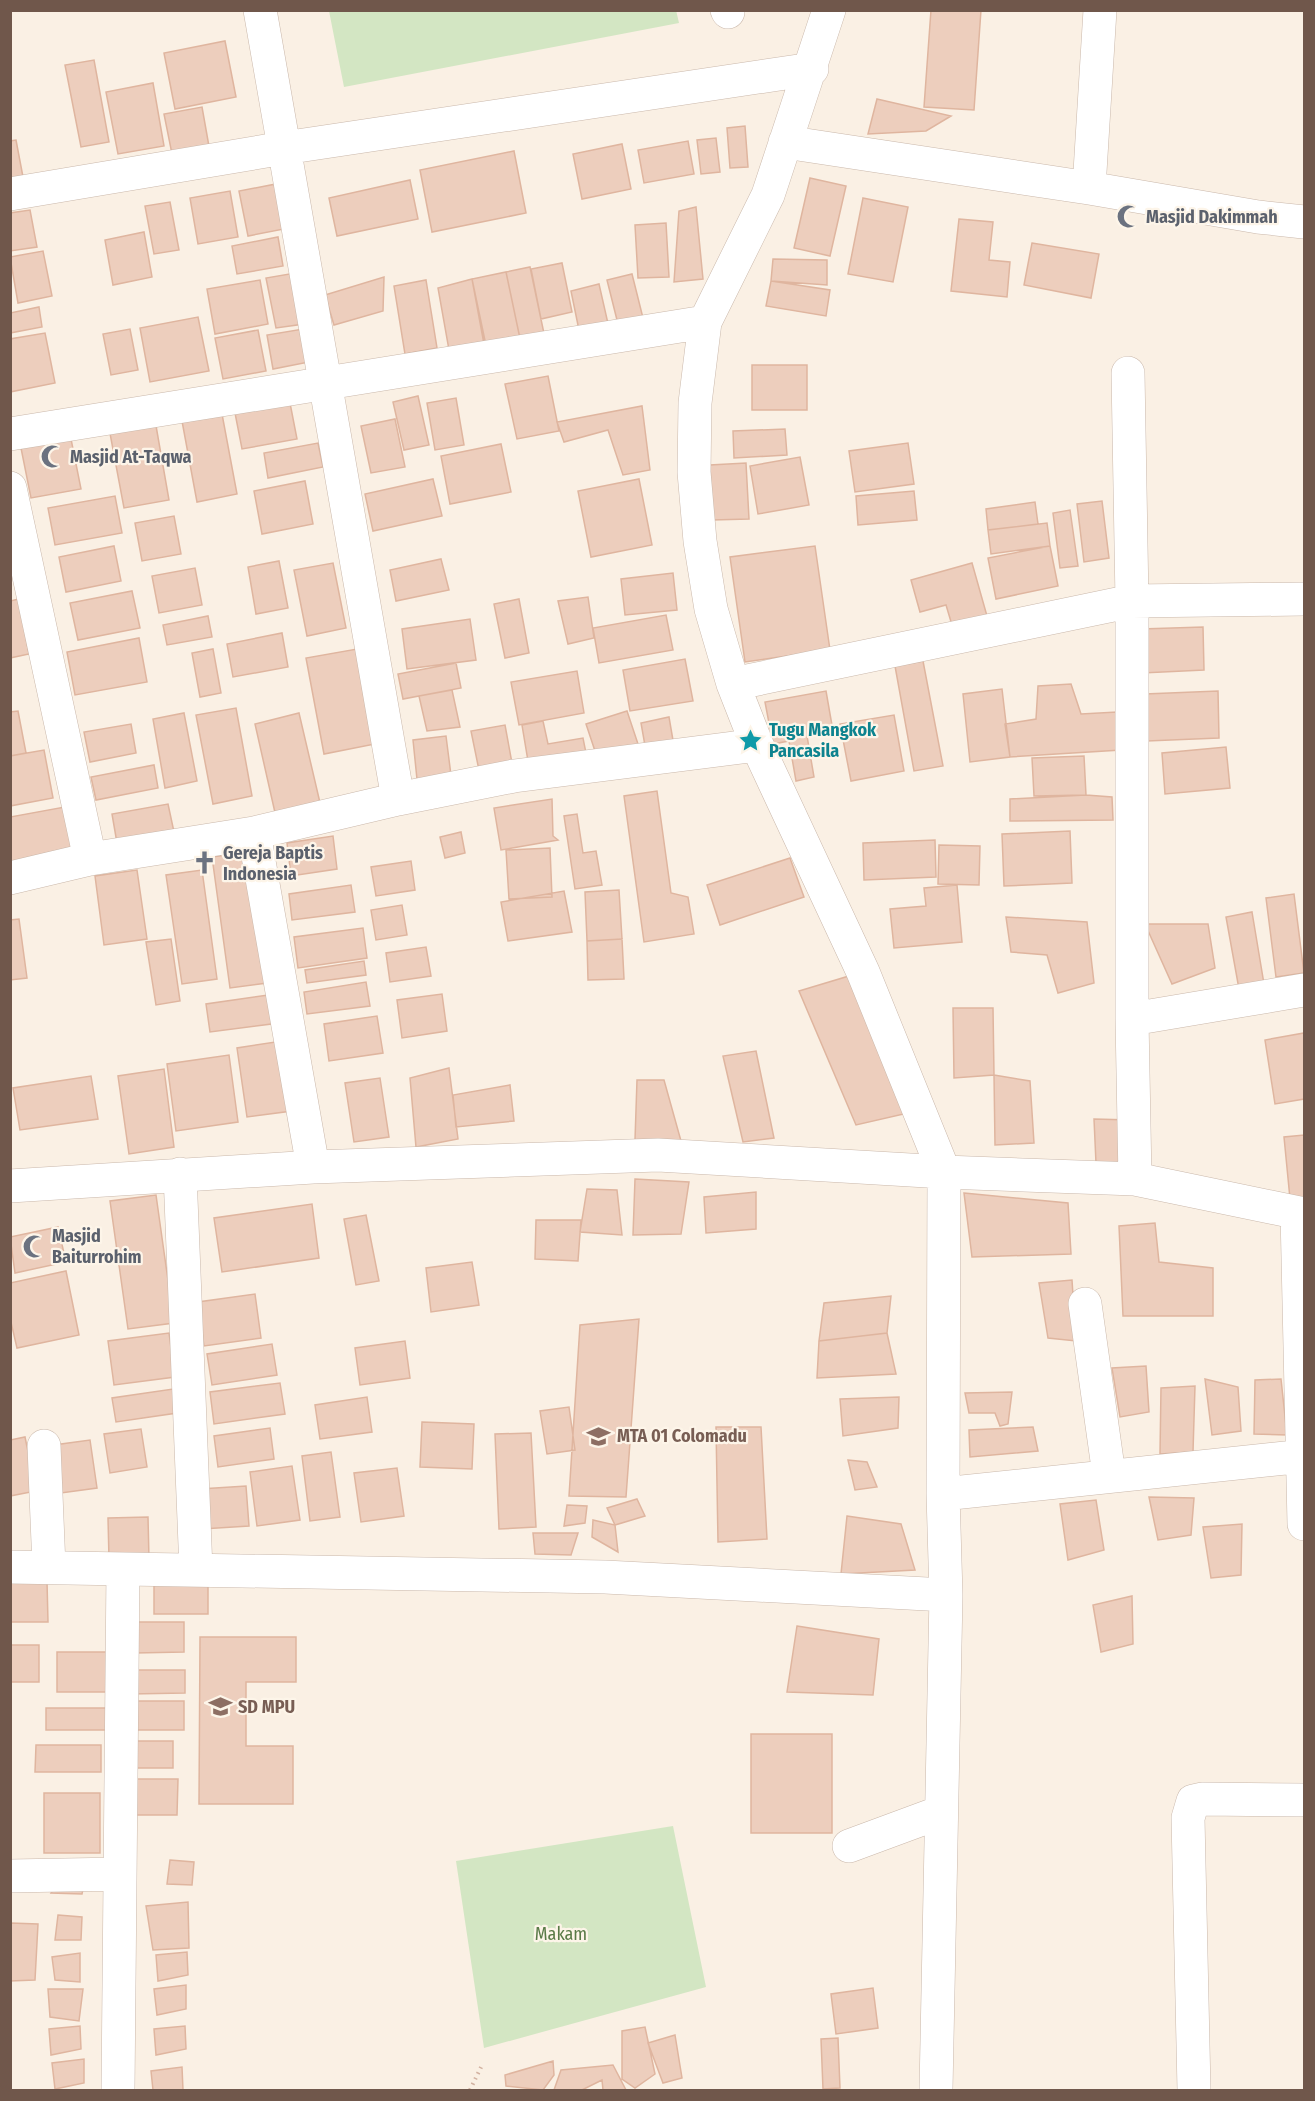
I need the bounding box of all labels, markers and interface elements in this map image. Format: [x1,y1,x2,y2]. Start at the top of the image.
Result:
mosque icon: Masjid Dakimmah [1115,204,1141,230]
place label: Masjid Dakimmah [1146,206,1278,228]
mosque icon: Masjid At-Taqwa [39,444,65,470]
place label: Masjid At-Taqwa [70,446,192,468]
place label: Tugu Mangkok Pancasila [769,719,877,762]
place icon: Tugu Mangkok Pancasila [738,727,764,753]
place label: Gereja Baptis Indonesia [223,842,323,885]
church icon: Gereja Baptis Indonesia [192,850,218,876]
place label: Masjid Baiturrohim [52,1225,141,1268]
mosque icon: Masjid Baiturrohim [21,1233,47,1259]
school or university icon: MTA 01 Colomadu [586,1423,612,1449]
place label: MTA 01 Colomadu [617,1425,747,1447]
school or university icon: SD MPU [207,1694,233,1720]
place label: SD MPU [238,1696,295,1718]
park label: Makam [535,1923,587,1945]

